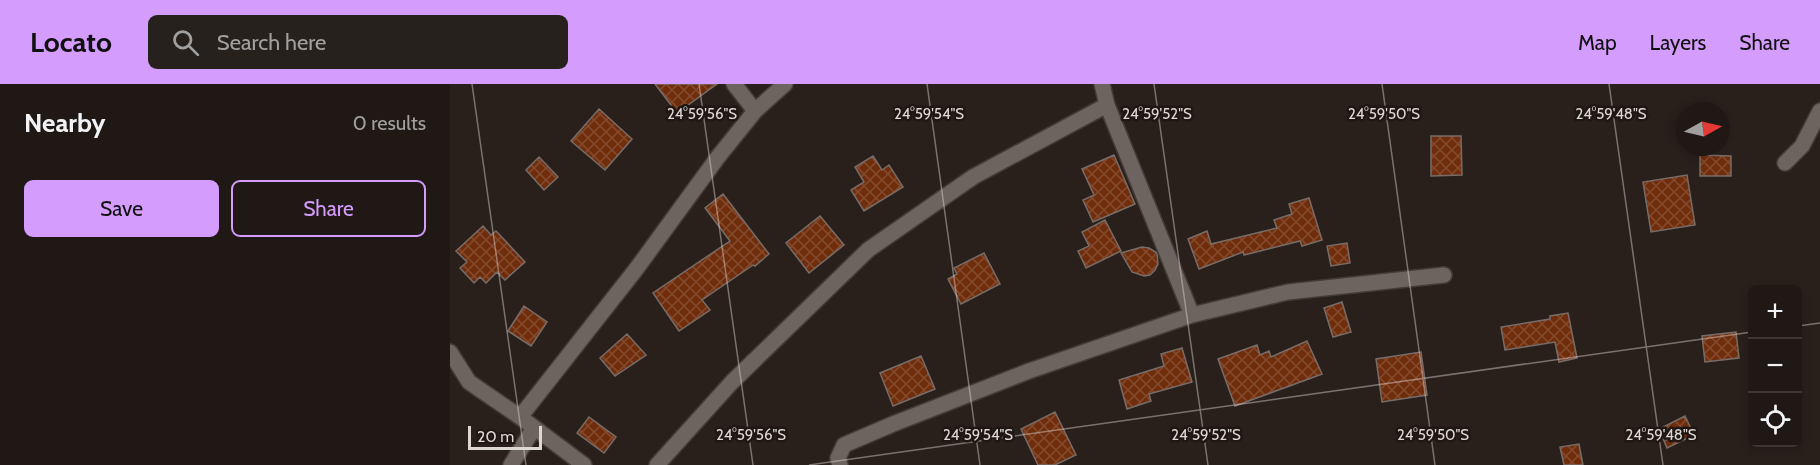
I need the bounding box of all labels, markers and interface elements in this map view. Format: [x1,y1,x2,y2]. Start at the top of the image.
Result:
search box [148,15,568,69]
text: Locato [30,25,112,59]
icon: search [169,26,202,59]
text: Search here [217,29,326,56]
text: Map [1578,30,1617,55]
text: Layers [1650,30,1706,55]
text: Share [1739,30,1790,55]
north arrow [1676,102,1730,156]
text: 24°59'56"S [667,105,737,123]
text: 24°59'54"S [894,105,964,123]
text: 24°59'52"S [1122,105,1192,123]
text: 24°59'50"S [1348,105,1420,123]
text: 24°59'48"S [1575,105,1647,123]
text: Nearby [24,107,105,139]
text: 0 results [353,111,426,135]
button: Save [24,180,219,237]
button: Share [231,180,426,237]
map controls [1748,285,1802,447]
button: + [1748,285,1802,339]
button: − [1748,339,1802,393]
button: locate [1748,393,1802,447]
scale bar [468,423,542,450]
text: 24°59'56"S [716,426,786,444]
text: 24°59'54"S [943,426,1013,444]
text: 24°59'52"S [1171,426,1241,444]
text: 24°59'50"S [1397,426,1469,444]
text: 24°59'48"S [1625,426,1697,444]
text: 20 m [477,427,514,446]

